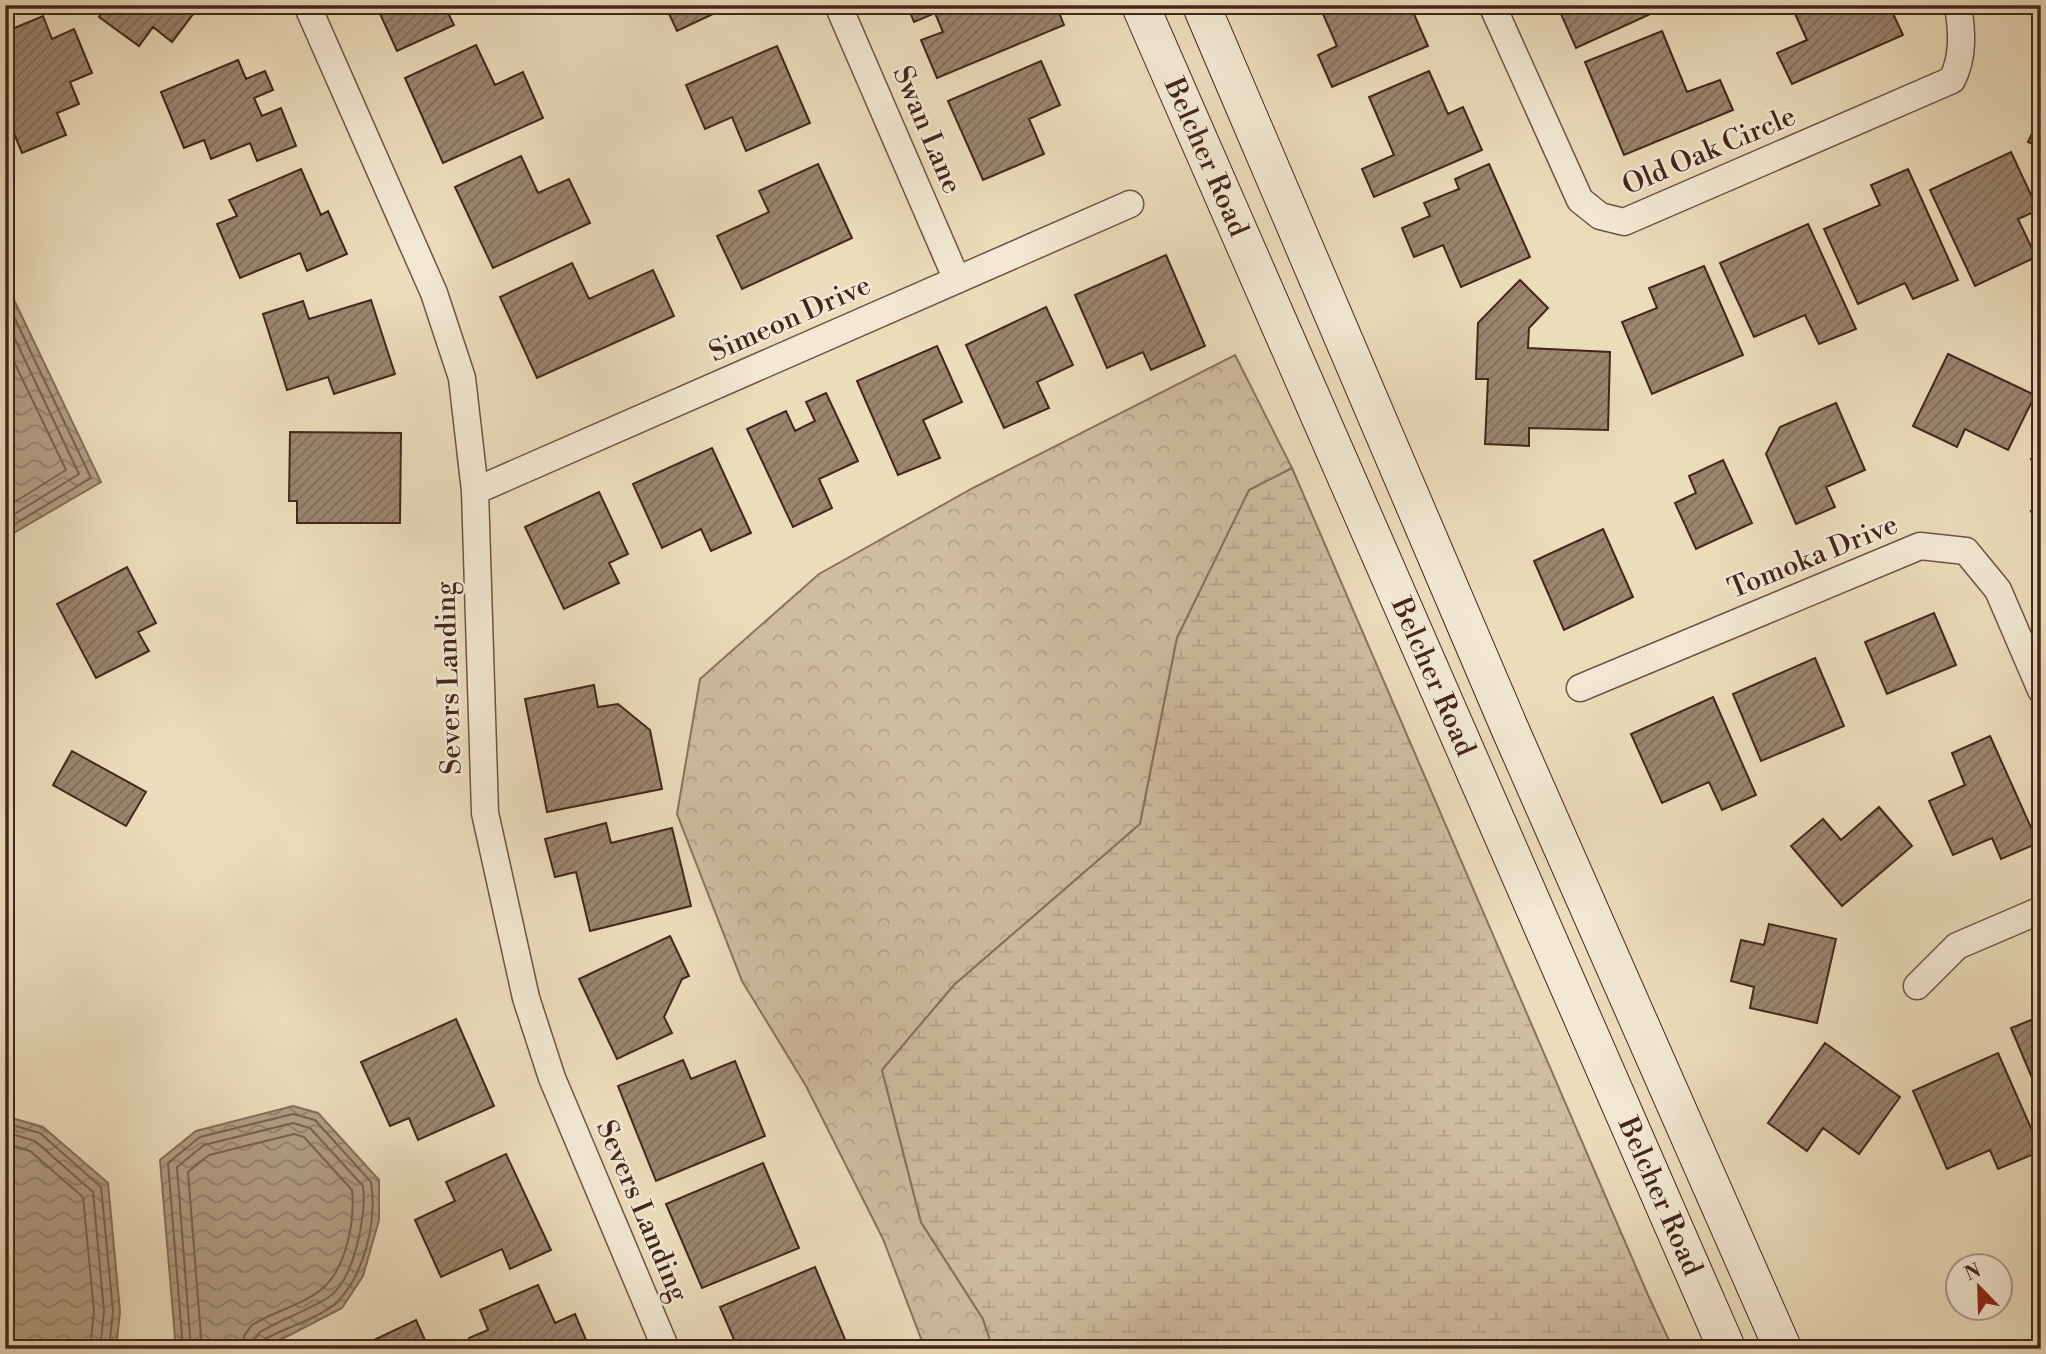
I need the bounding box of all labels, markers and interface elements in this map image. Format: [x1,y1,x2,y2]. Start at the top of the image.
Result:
street label: Swan Lane [884,61,970,199]
street label: Belcher Road [1156,71,1256,242]
street label: Old Oak Circle [1617,99,1801,203]
street label: Simeon Drive [704,268,876,370]
street label: Tomoka Drive [1723,507,1903,607]
street label: Severs Landing [428,580,470,775]
street label: Belcher Road [1383,591,1483,762]
street label: Belcher Road [1610,1111,1710,1281]
street label: Severs Landing [588,1115,696,1307]
north arrow [1944,1252,2014,1322]
text: N [1961,1258,1984,1286]

